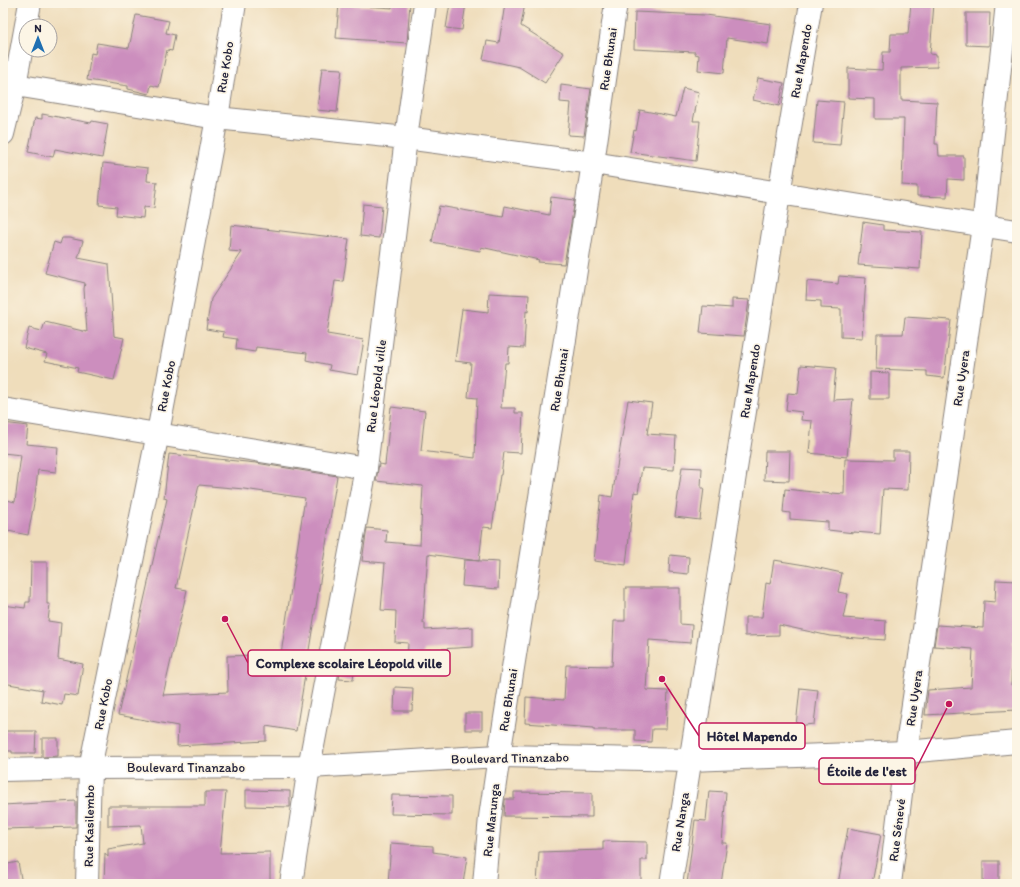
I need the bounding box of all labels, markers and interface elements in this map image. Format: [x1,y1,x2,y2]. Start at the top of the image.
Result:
north arrow [18,18,58,58]
text: N [34,22,42,35]
street label: Rue Mapendo [787,22,815,99]
street label: Rue Bhunai [596,26,620,92]
street label: Rue Kobo [214,40,237,94]
street label: Rue Léopold ville [363,339,389,433]
street label: Rue Mapendo [737,342,763,419]
street label: Rue Bhunai [547,347,571,413]
street label: Rue Uyera [950,349,972,407]
street label: Rue Kobo [154,359,178,413]
callout: Complexe scolaire Léopold ville [248,650,450,676]
text: Complexe scolaire Léopold ville [256,655,443,672]
street label: Rue Bhunai [496,667,520,733]
street label: Rue Uyera [903,669,925,727]
street label: Rue Kobo [91,677,115,731]
callout: Hôtel Mapendo [699,723,805,749]
text: Hôtel Mapendo [707,728,797,745]
street label: Boulevard Tinanzabo [451,749,570,767]
callout: Étoile de l'est [819,758,915,784]
street label: Boulevard Tinanzabo [127,760,245,775]
text: Étoile de l'est [827,763,908,780]
street label: Rue Marunga [480,782,502,857]
street label: Rue Kasilembo [81,784,97,867]
street label: Rue Nanga [668,791,692,853]
street label: Rue Sénevé [886,798,908,862]

